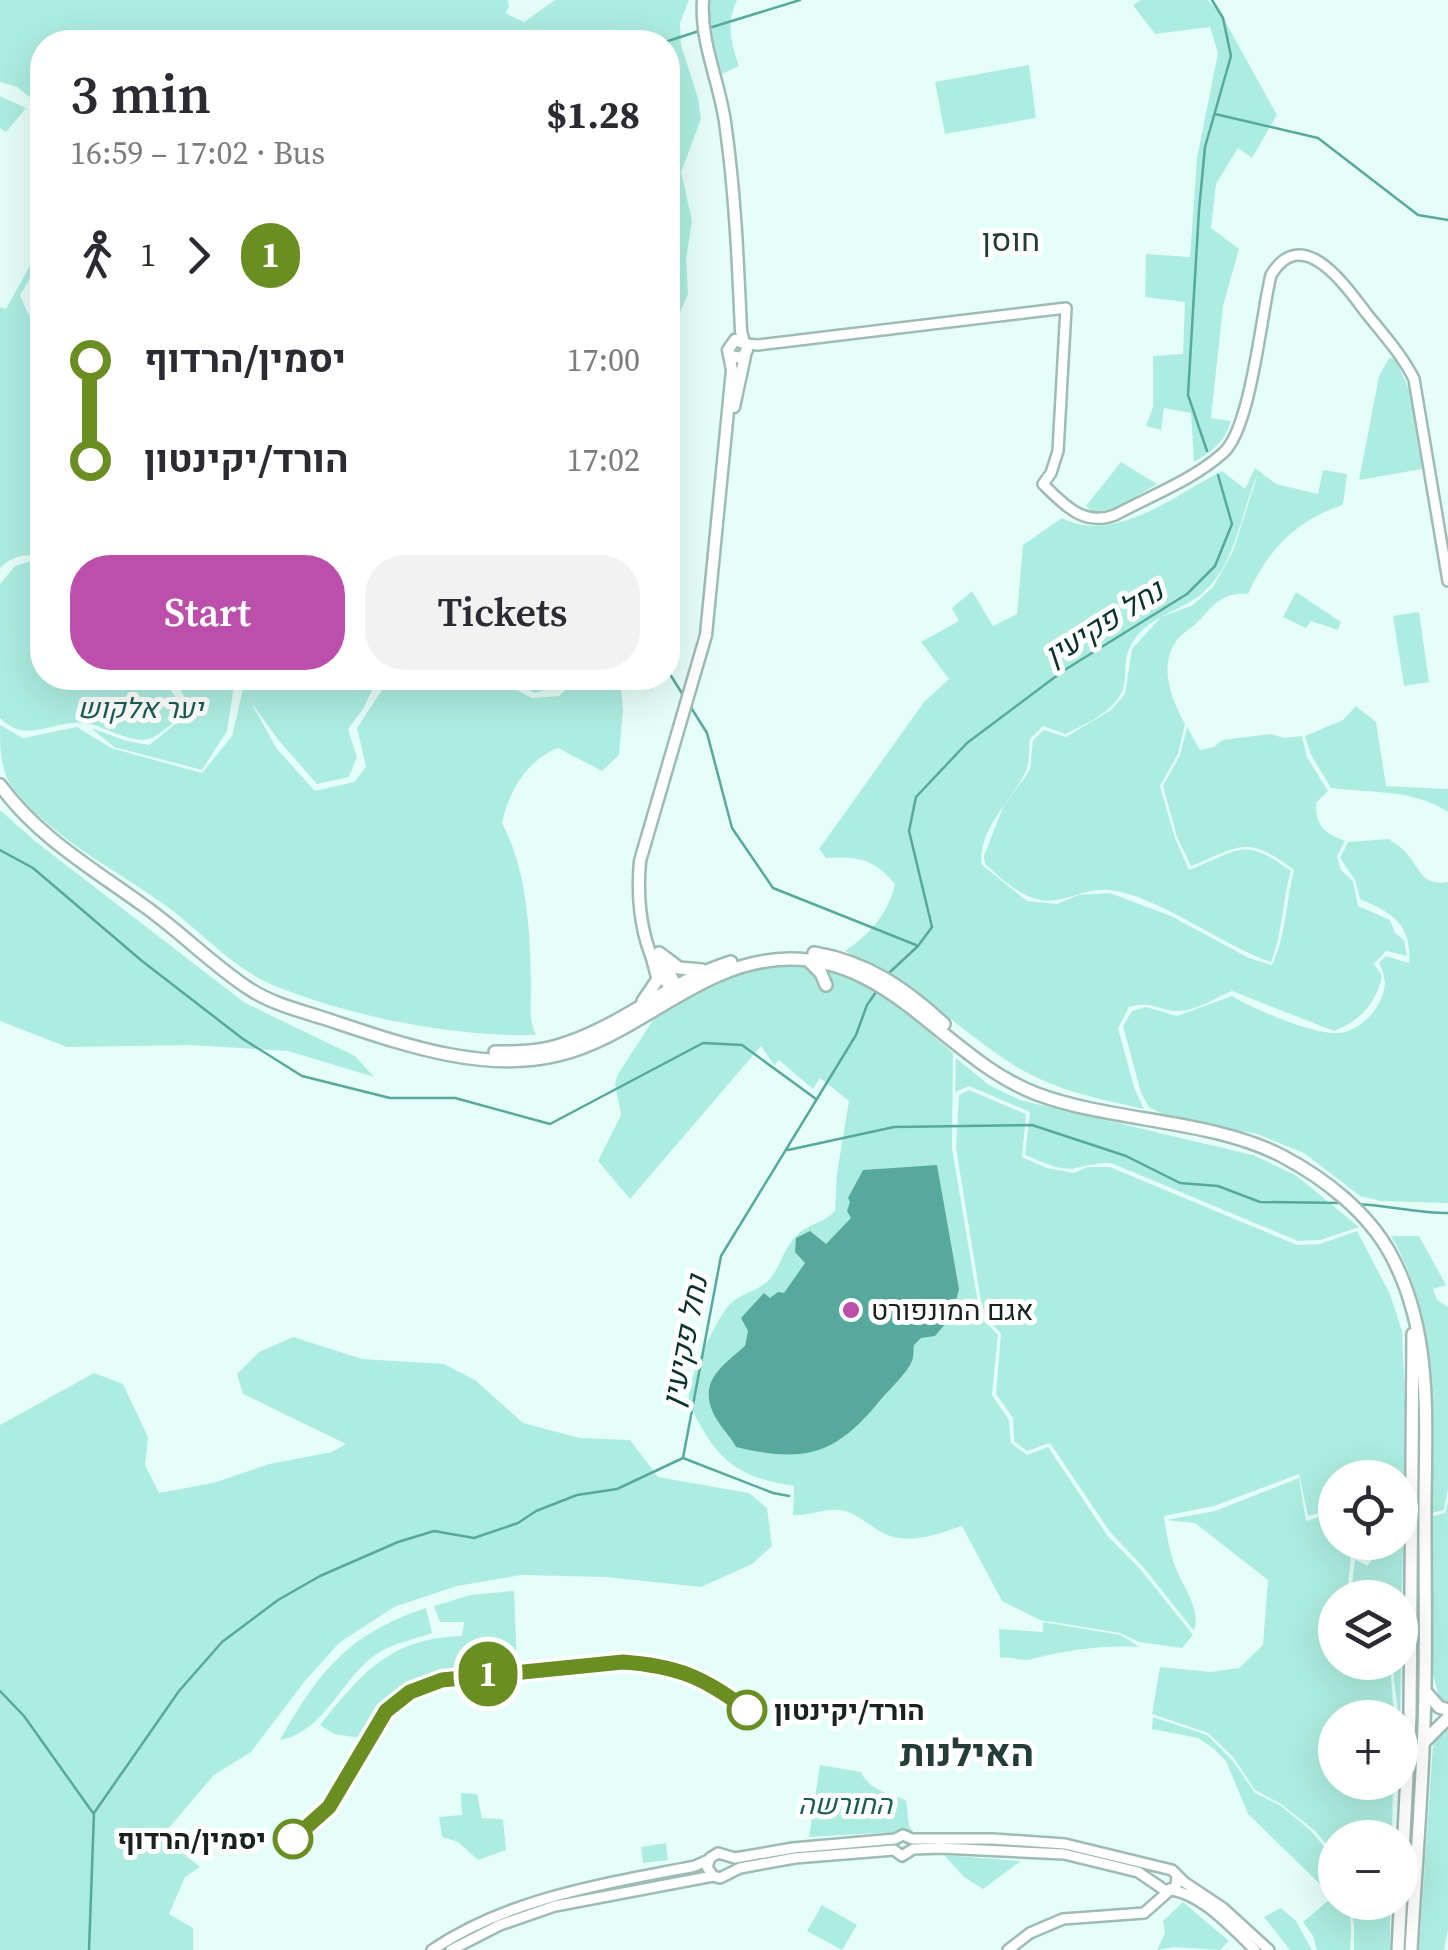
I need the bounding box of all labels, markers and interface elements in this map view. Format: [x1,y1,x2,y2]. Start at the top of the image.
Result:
text: 3 min [70,56,211,131]
text: $1.28 [546,89,640,141]
text: 16:59 – 17:02 · Bus [70,131,325,175]
district label: חוסן [982,218,1040,262]
icon: walk [70,228,125,283]
icon: forward [171,228,226,283]
text: 1 [261,231,280,279]
text: 1 [140,233,156,277]
text: יסמין/הרדוף [144,333,346,385]
text: 17:00 [566,338,640,382]
text: הורד/יקינטון [144,433,349,485]
text: 17:02 [566,438,640,482]
button: Start [70,555,345,670]
button: Tickets [365,555,640,670]
water label: נחל פקיעין [1036,569,1173,675]
park label: יער אלקוש [77,689,205,727]
water label: נחל פקיעין [652,1270,718,1410]
place label: אגם המונפורט [871,1291,1034,1329]
marker: אגם המונפורט [840,1299,862,1321]
map controls [1318,1460,1418,1920]
button: locate [1318,1460,1418,1560]
button: layers [1318,1580,1418,1680]
line badge: 1 [456,1642,520,1706]
text: 1 [479,1650,497,1698]
marker: הורד/יקינטון [728,1691,766,1729]
place label: הורד/יקינטון [774,1691,925,1729]
button: + [1318,1700,1418,1800]
district label: האילנות [900,1727,1034,1779]
park label: החורשה [798,1785,894,1823]
place label: יסמין/הרדוף [117,1820,266,1858]
marker: יסמין/הרדוף [274,1820,312,1858]
button: − [1318,1820,1418,1920]

